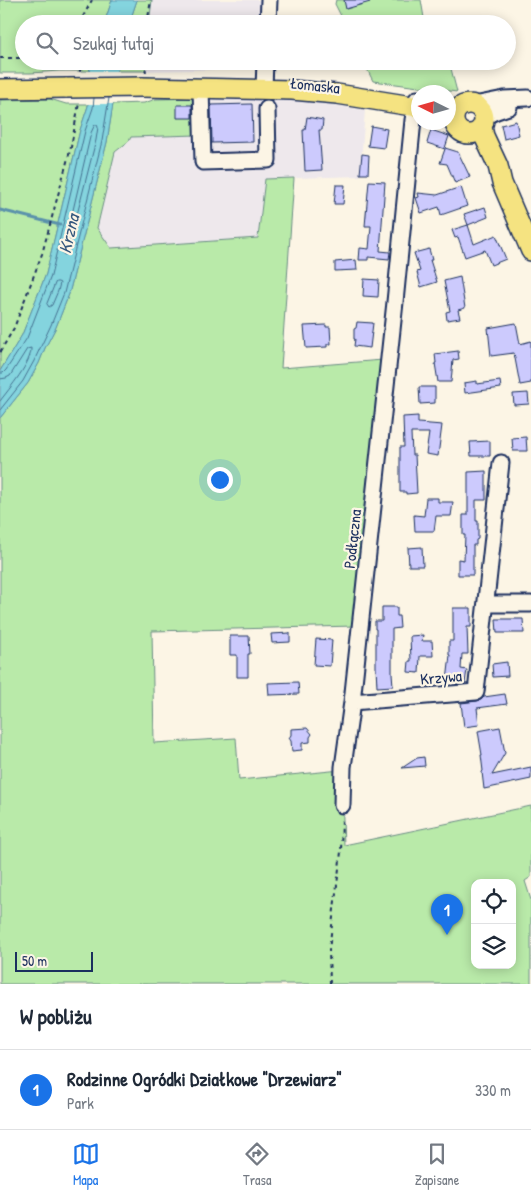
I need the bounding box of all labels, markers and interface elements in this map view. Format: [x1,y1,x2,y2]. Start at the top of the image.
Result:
search box [15,15,516,70]
icon: search [33,29,61,57]
text: Szukaj tutaj [73,30,154,56]
street label: Łomaska [289,71,341,99]
north arrow [411,85,456,130]
water label: Krzna [52,210,86,256]
your location [207,467,233,493]
street label: Podłączna [338,508,366,570]
street label: Krzywa [419,664,463,690]
map controls [471,879,516,969]
button: locate [471,879,516,924]
pin: 1 [431,894,463,935]
button: layers [471,924,516,969]
scale bar [15,949,92,972]
text: 50 m [22,951,47,970]
text: W pobliżu [20,1002,92,1031]
text: Rodzinne Ogródki Działkowe "Drzewiarz" [67,1066,342,1092]
text: 1 [33,1079,39,1101]
text: 330 m [475,1079,511,1101]
text: Park [67,1092,94,1114]
tab: Mapa [72,1140,100,1189]
tab: Trasa [243,1140,271,1189]
tab: Zapisane [415,1140,459,1189]

